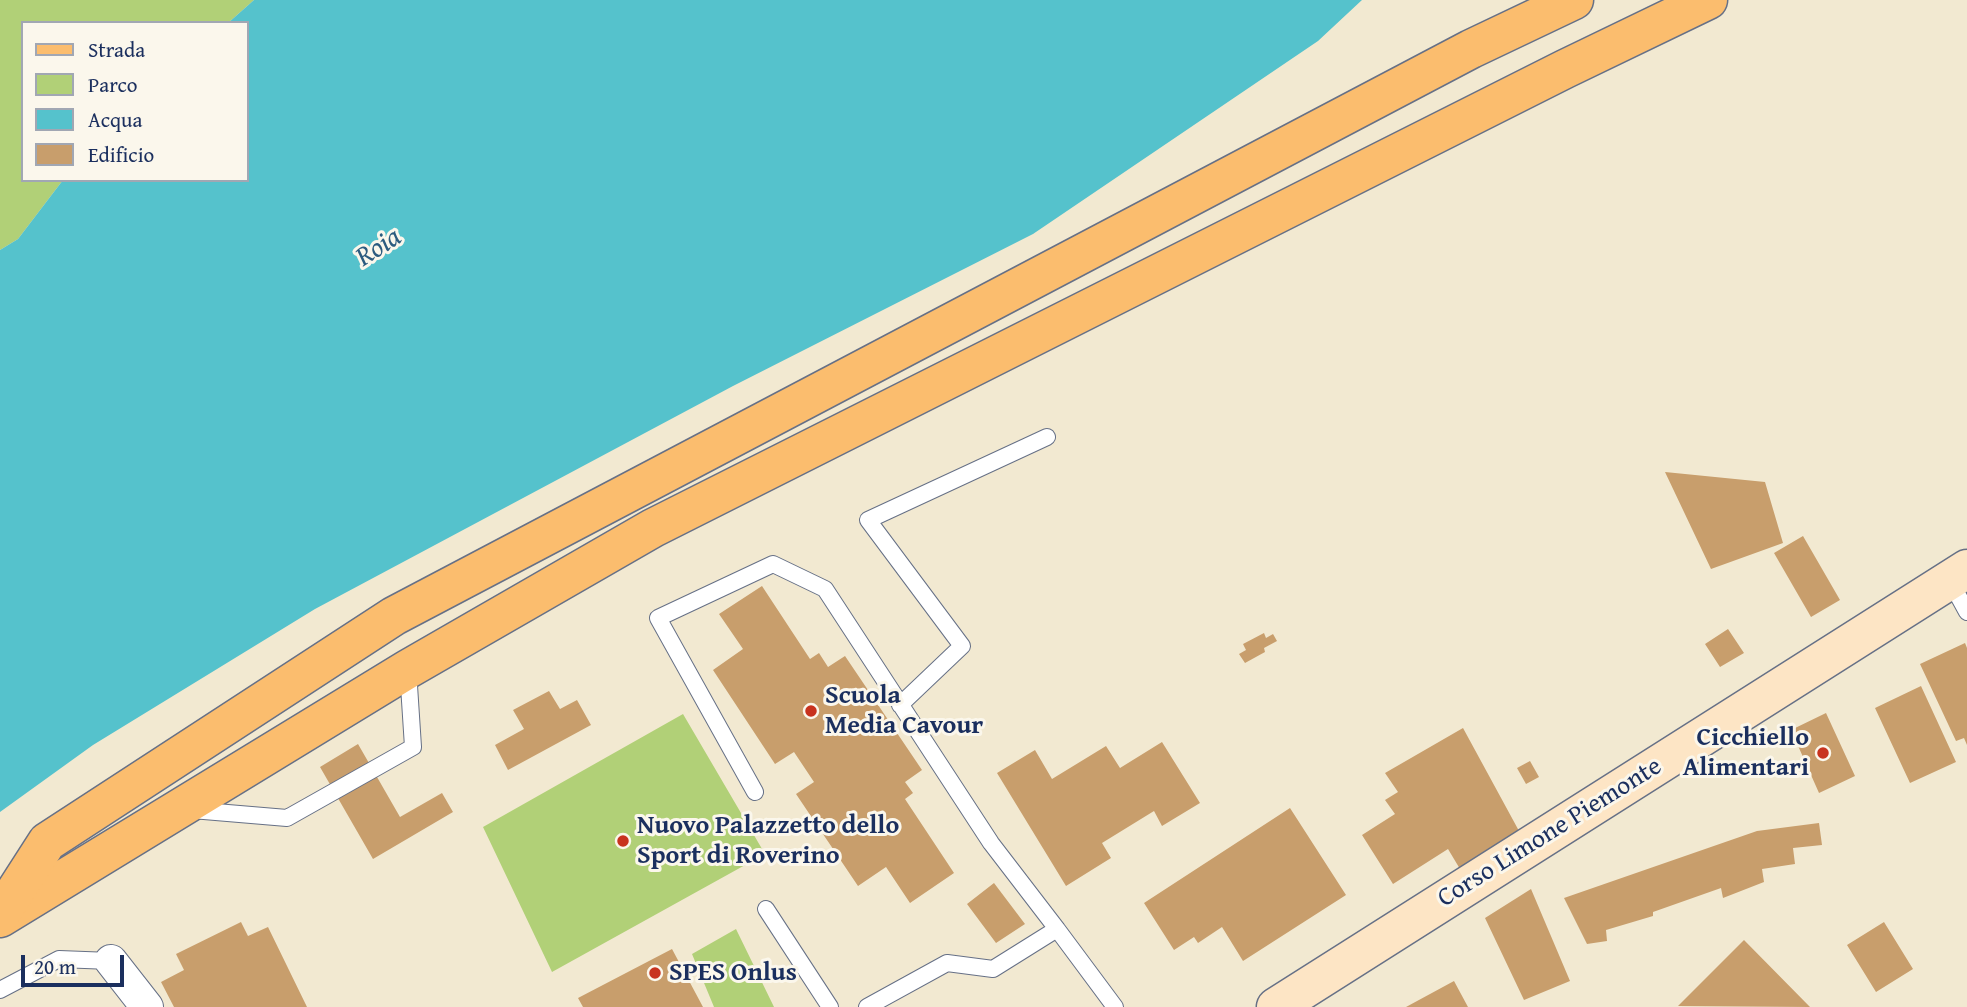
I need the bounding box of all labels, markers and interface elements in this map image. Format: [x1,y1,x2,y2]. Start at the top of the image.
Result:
legend [21,21,248,182]
text: Strada [88,34,145,65]
text: Parco [88,69,138,100]
text: Acqua [88,104,142,135]
text: Edificio [88,139,154,170]
water label: Roia [350,221,408,275]
place label: Scuola Media Cavour [825,680,983,742]
marker: Scuola Media Cavour [803,703,819,719]
place label: Cicchiello Alimentari [1683,722,1809,784]
marker: Cicchiello Alimentari [1815,745,1831,761]
street label: Corso Limone Piemonte [1432,751,1668,915]
place label: Nuovo Palazzetto dello Sport di Roverino [637,810,899,872]
marker: Nuovo Palazzetto dello Sport di Roverino [615,833,631,849]
scale bar [24,940,128,984]
text: 20 m [34,951,76,982]
place label: SPES Onlus [669,957,797,989]
marker: SPES Onlus [647,965,663,981]

